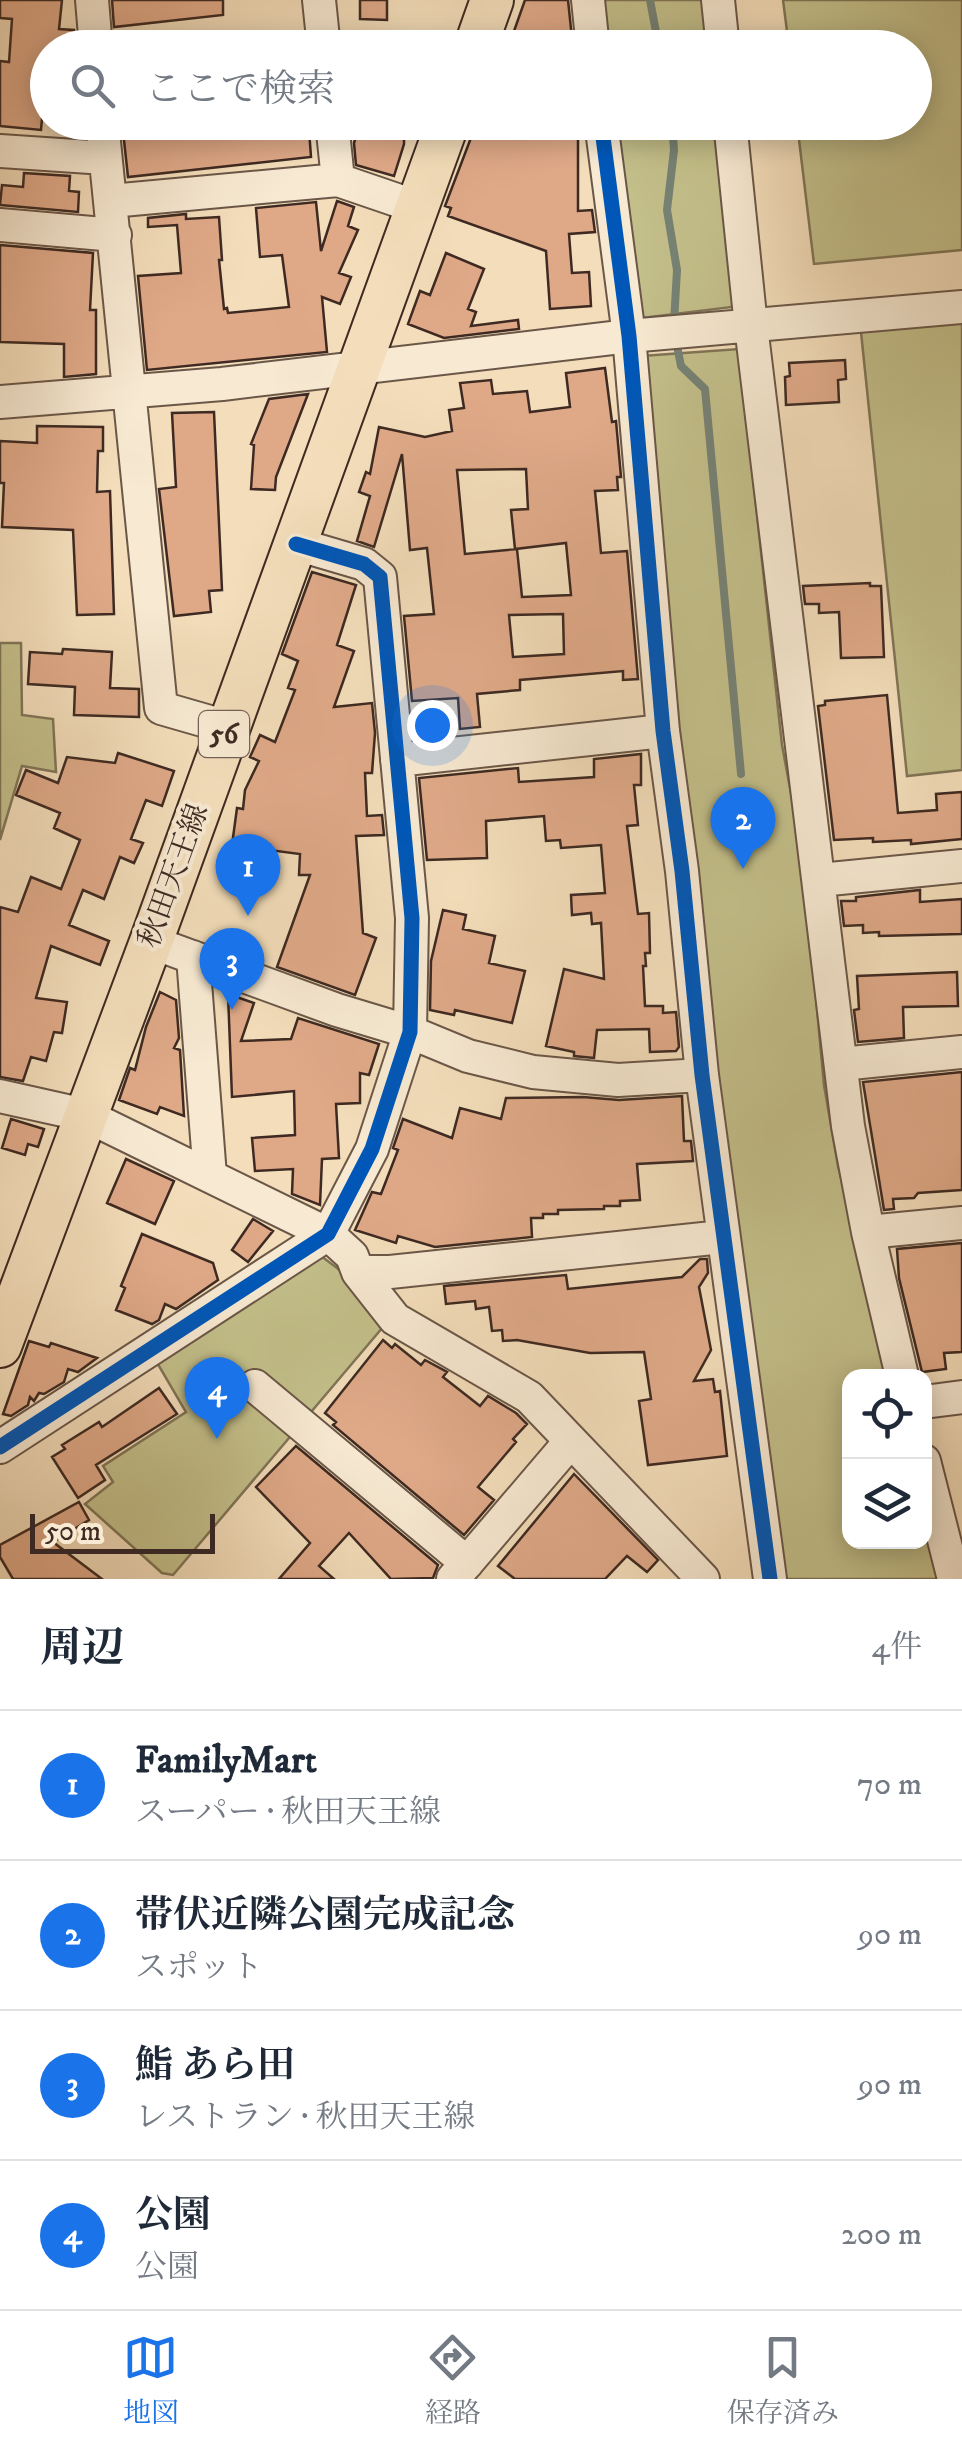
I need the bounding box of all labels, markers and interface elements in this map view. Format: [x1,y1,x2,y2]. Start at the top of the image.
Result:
search box [30,30,932,140]
icon: search [65,58,120,113]
text: ここで検索 [145,66,335,114]
your location [407,700,458,751]
road number: 56 [199,711,249,757]
pin: 2 [710,786,776,869]
street label: 秋田天王線 [131,799,217,953]
pin: 1 [216,834,280,916]
pin: 3 [200,928,264,1010]
pin: 4 [184,1356,250,1439]
map controls [842,1369,932,1549]
button: locate [842,1369,932,1459]
button: layers [842,1459,932,1549]
scale bar [30,1509,215,1554]
text: 50 m [45,1514,101,1549]
text: 周辺 [40,1623,124,1675]
text: 4件 [872,1628,922,1668]
text: FamilyMart [135,1737,317,1785]
text: 1 [67,1765,78,1805]
text: 70 m [857,1765,922,1805]
text: スーパー · 秋田天王線 [135,1793,441,1833]
text: 帯伏近隣公園完成記念 [135,1892,515,1940]
text: 2 [65,1915,80,1955]
text: 90 m [858,1915,922,1955]
text: スポット [135,1948,263,1988]
text: 鮨 あら田 [135,2042,295,2090]
text: 3 [67,2065,78,2105]
text: 90 m [858,2065,922,2105]
text: レストラン · 秋田天王線 [135,2098,475,2138]
text: 公園 [135,2192,211,2240]
text: 4 [63,2215,82,2255]
text: 200 m [841,2215,922,2255]
text: 公園 [135,2248,199,2288]
tab: 地図 [123,2330,179,2431]
tab: 経路 [425,2330,481,2431]
tab: 保存済み [727,2330,839,2431]

